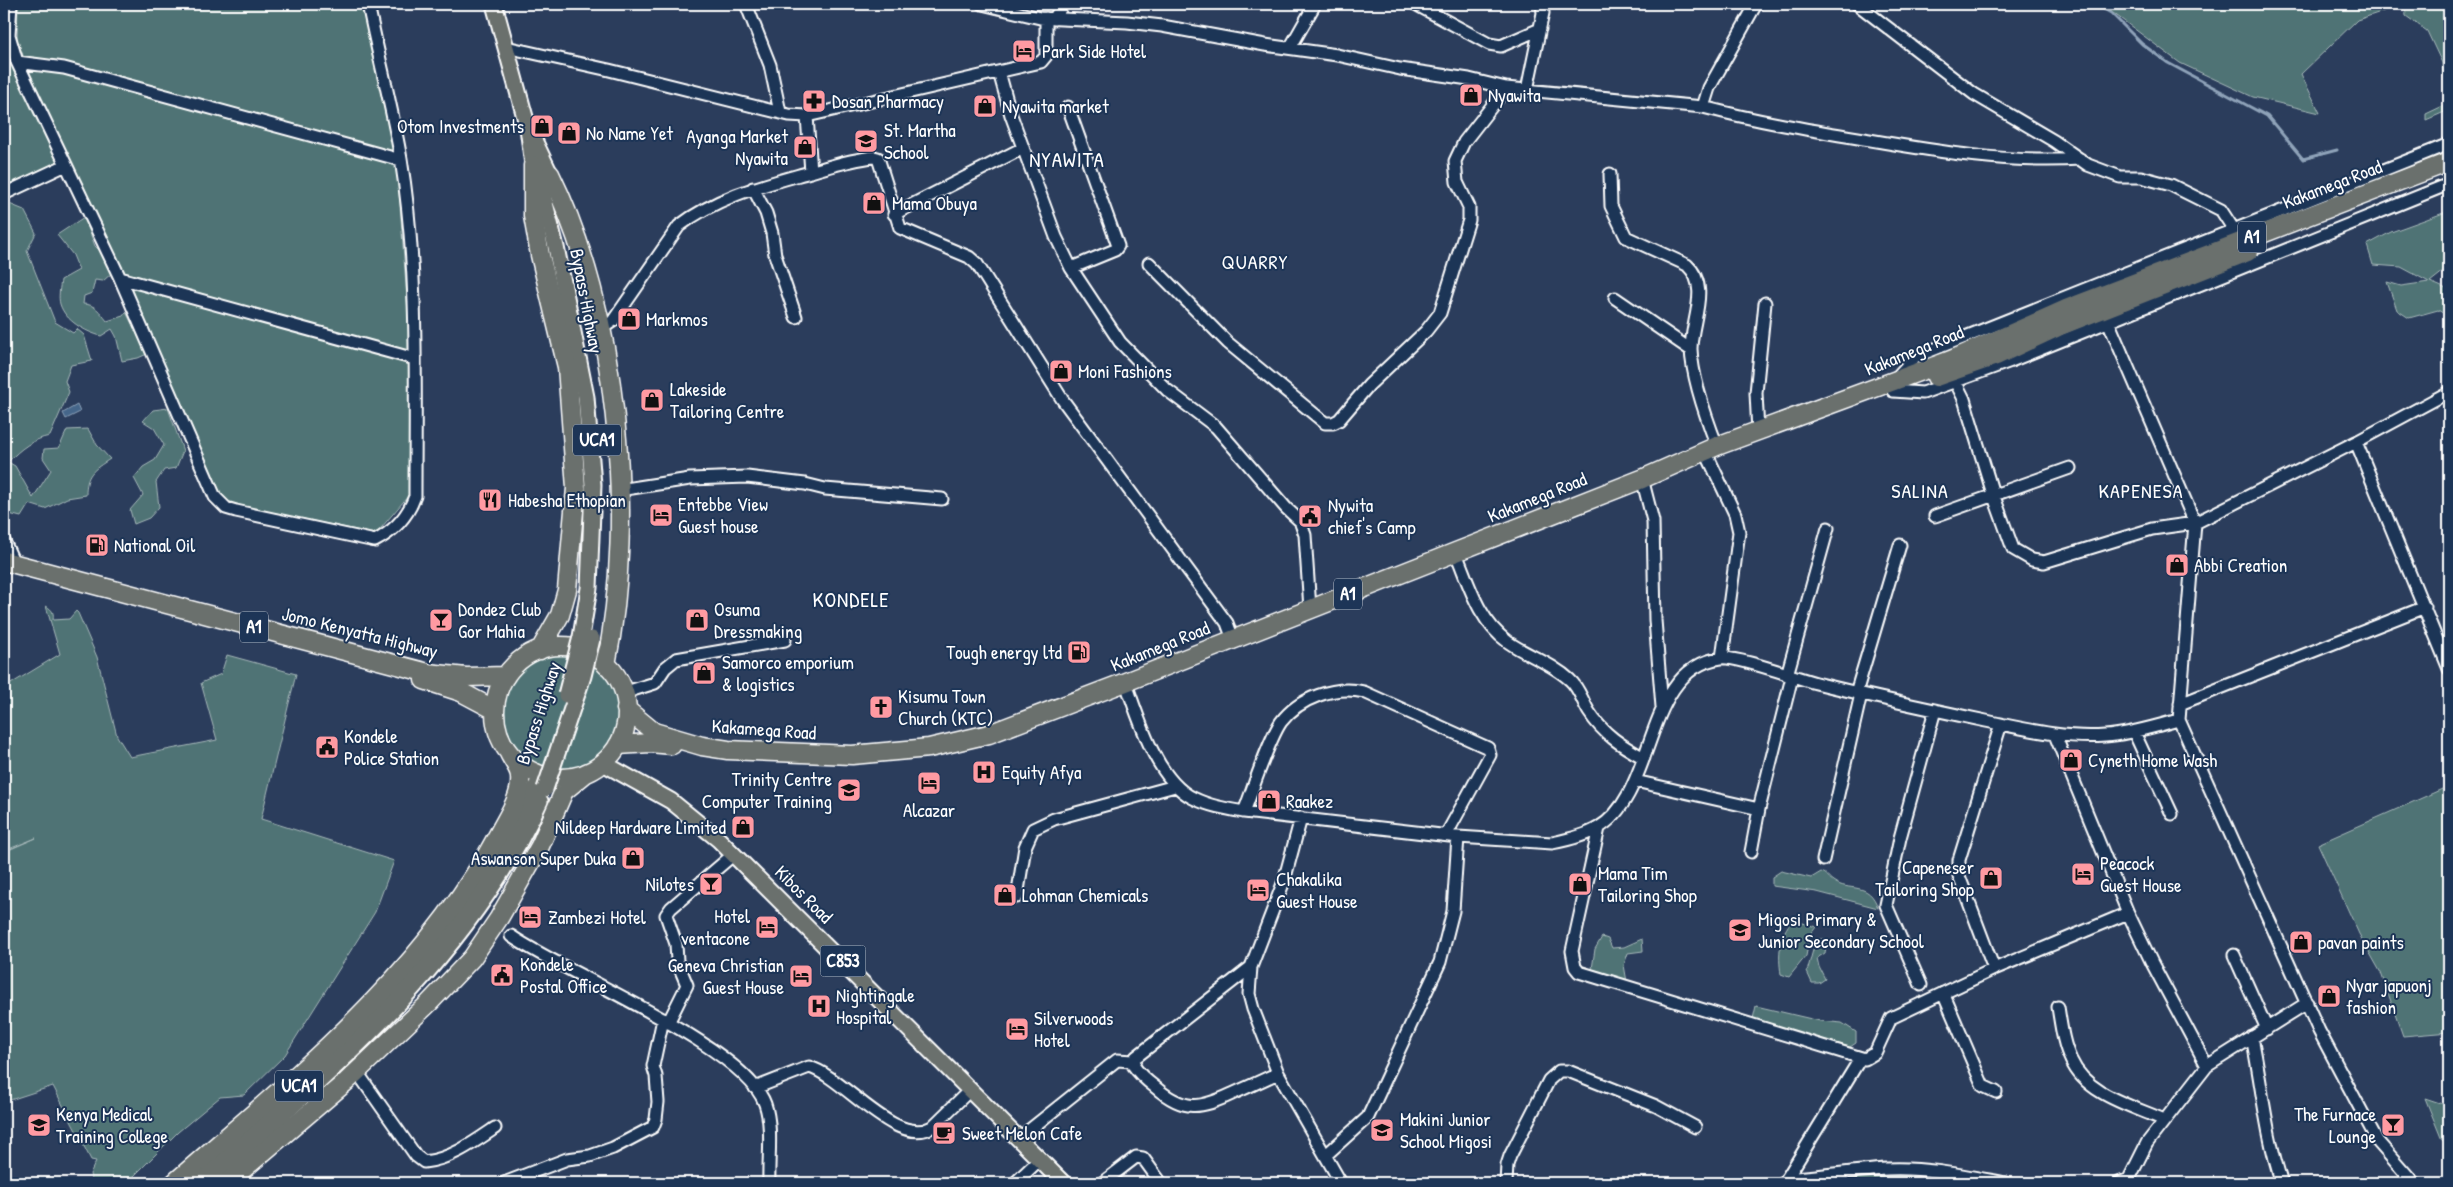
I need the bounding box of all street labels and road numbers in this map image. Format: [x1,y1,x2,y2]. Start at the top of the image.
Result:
street label: Kakamega Road [2279,153,2386,215]
road number: A1 [2238,222,2266,252]
street label: Bypass Highway [564,246,610,356]
street label: Kakamega Road [1861,318,1968,382]
road number: UCA1 [573,424,621,456]
street label: Kakamega Road [1484,465,1591,529]
road number: A1 [1334,578,1362,610]
street label: Jomo Kenyatta Highway [279,600,441,664]
road number: A1 [240,612,268,642]
street label: Kakamega Road [1107,614,1214,678]
street label: Bypass Highway [509,659,567,767]
street label: Kakamega Road [711,712,818,746]
street label: Kibos Road [769,859,839,929]
road number: C853 [820,946,866,976]
road number: UCA1 [275,1070,323,1102]

